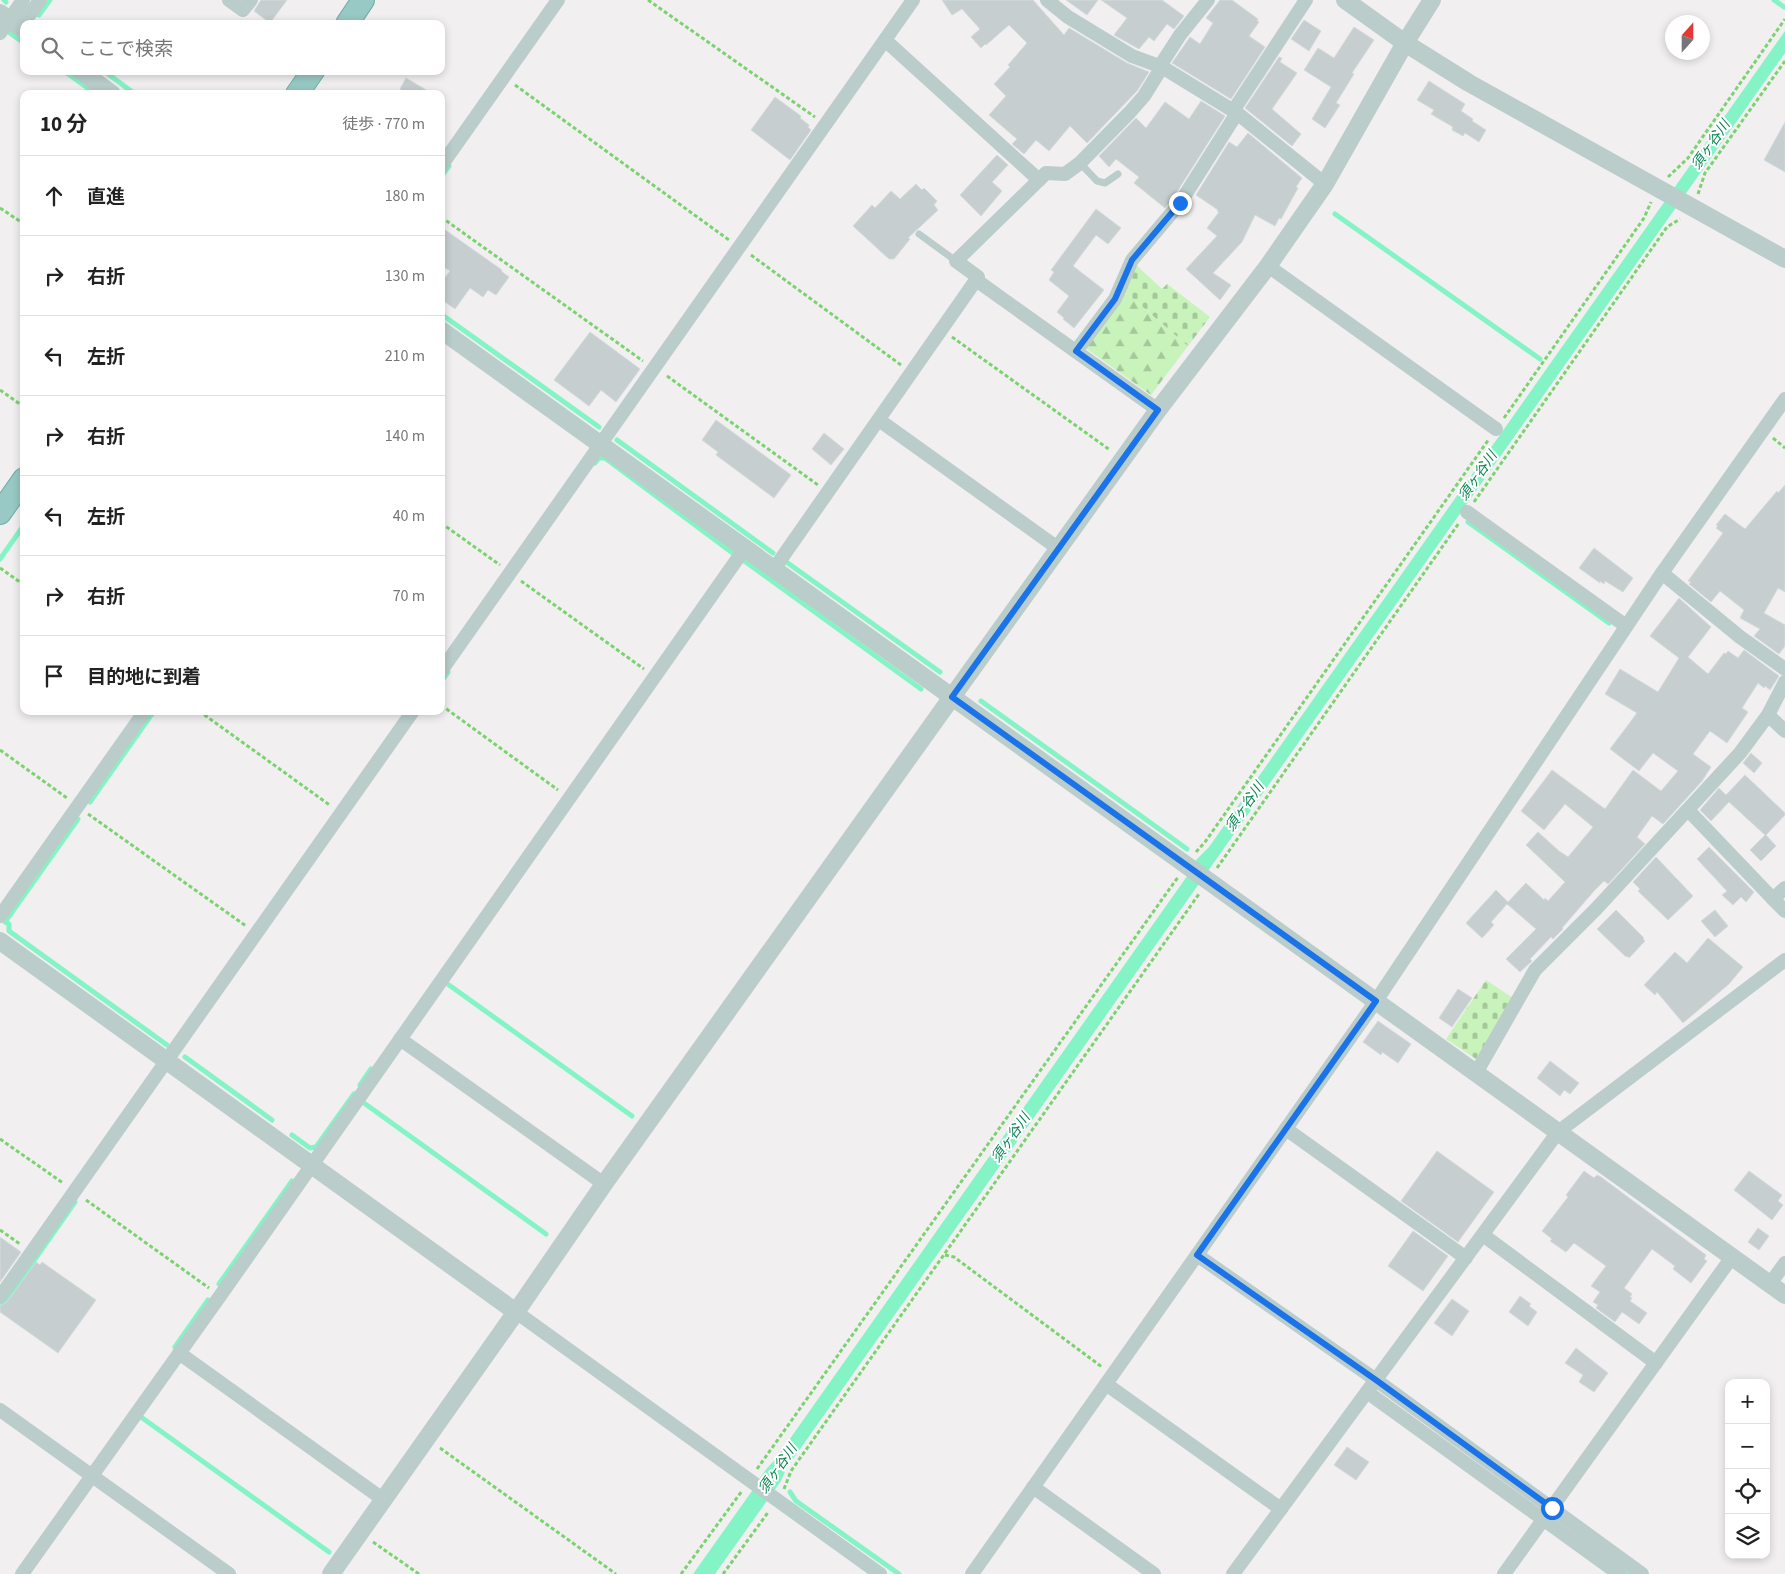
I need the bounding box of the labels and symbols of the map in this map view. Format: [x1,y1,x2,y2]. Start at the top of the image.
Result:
north arrow [1665,15,1710,60]
water label: 須ヶ谷川 [1687,115,1736,174]
route end [1169,192,1192,215]
water label: 須ヶ谷川 [1454,446,1503,505]
water label: 須ヶ谷川 [1221,777,1270,836]
water label: 須ヶ谷川 [987,1108,1036,1167]
water label: 須ヶ谷川 [754,1439,803,1498]
route start [1541,1497,1564,1520]

